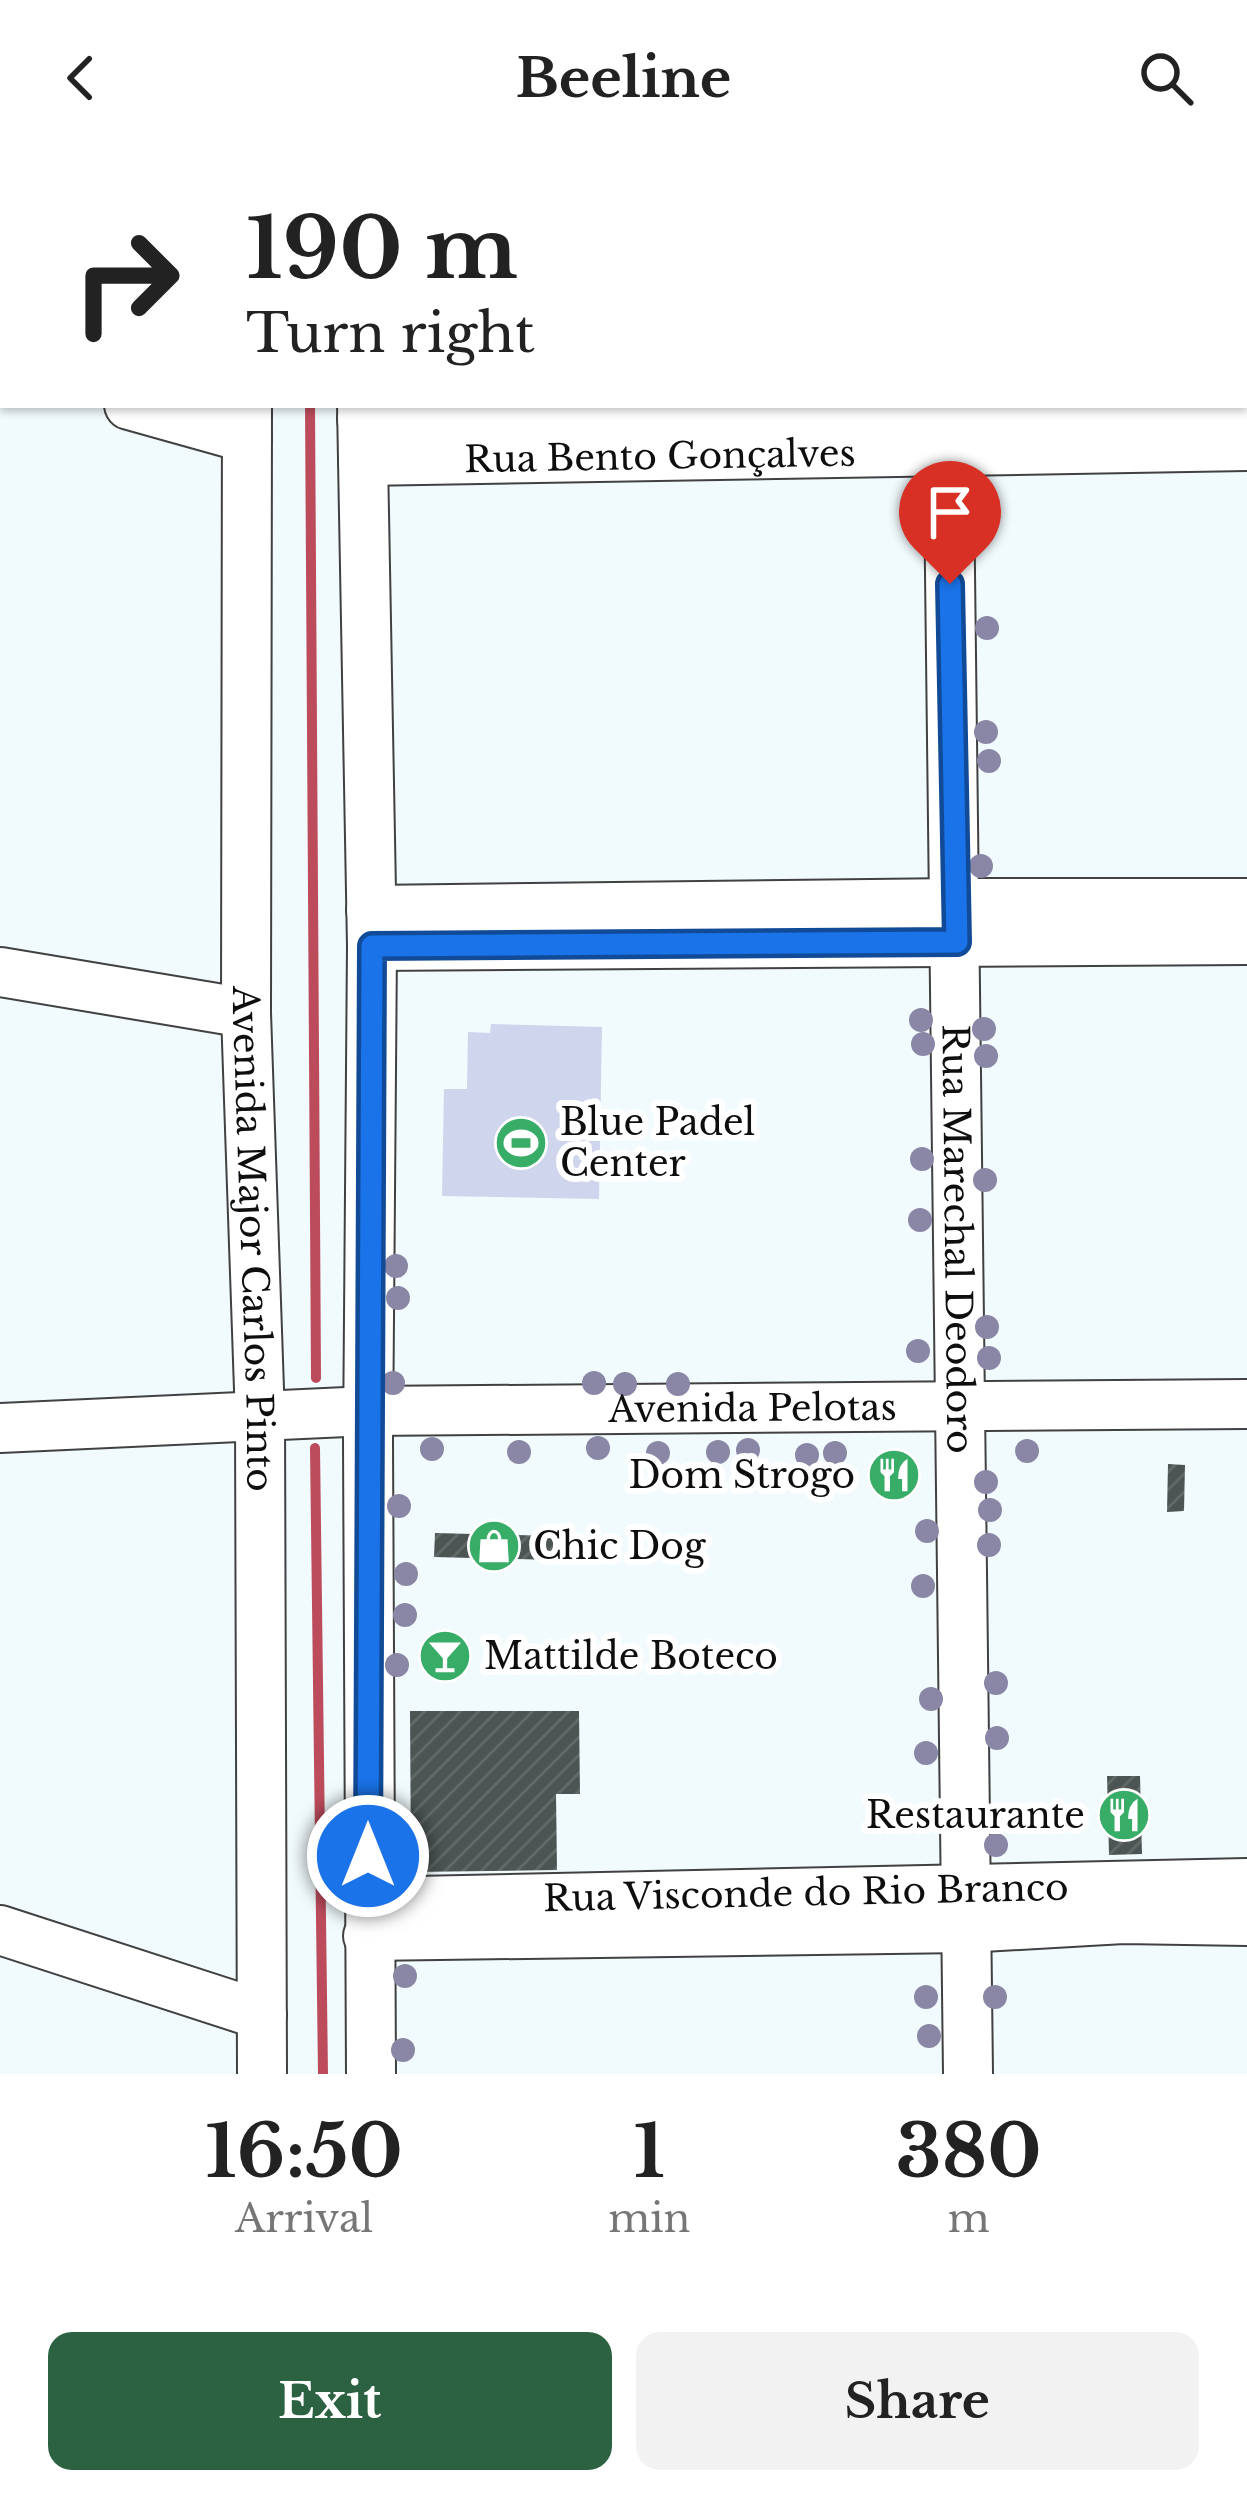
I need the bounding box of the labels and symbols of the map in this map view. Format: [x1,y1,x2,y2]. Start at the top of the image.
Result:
street label: Rua Bento Gonçalves [464,431,856,482]
pin [899,461,1001,584]
street label: Avenida Major Carlos Pinto [223,985,282,1492]
street label: Rua Marechal Deodoro [932,1024,983,1454]
place label: Blue Padel Center [560,1100,755,1186]
sports icon: Blue Padel Center [493,1115,549,1171]
street label: Avenida Pelotas [607,1385,897,1432]
restaurant icon: Dom Strogo [866,1447,922,1503]
place label: Dom Strogo [629,1453,855,1498]
shop icon: Chic Dog [466,1518,522,1574]
place label: Chic Dog [533,1524,706,1569]
bar icon: Mattilde Boteco [417,1628,473,1684]
place label: Mattilde Boteco [484,1634,778,1679]
restaurant icon: Restaurante [1096,1787,1152,1843]
position arrow [305,1793,431,1919]
place label: Restaurante [866,1793,1085,1838]
street label: Rua Visconde do Rio Branco [543,1865,1069,1921]

